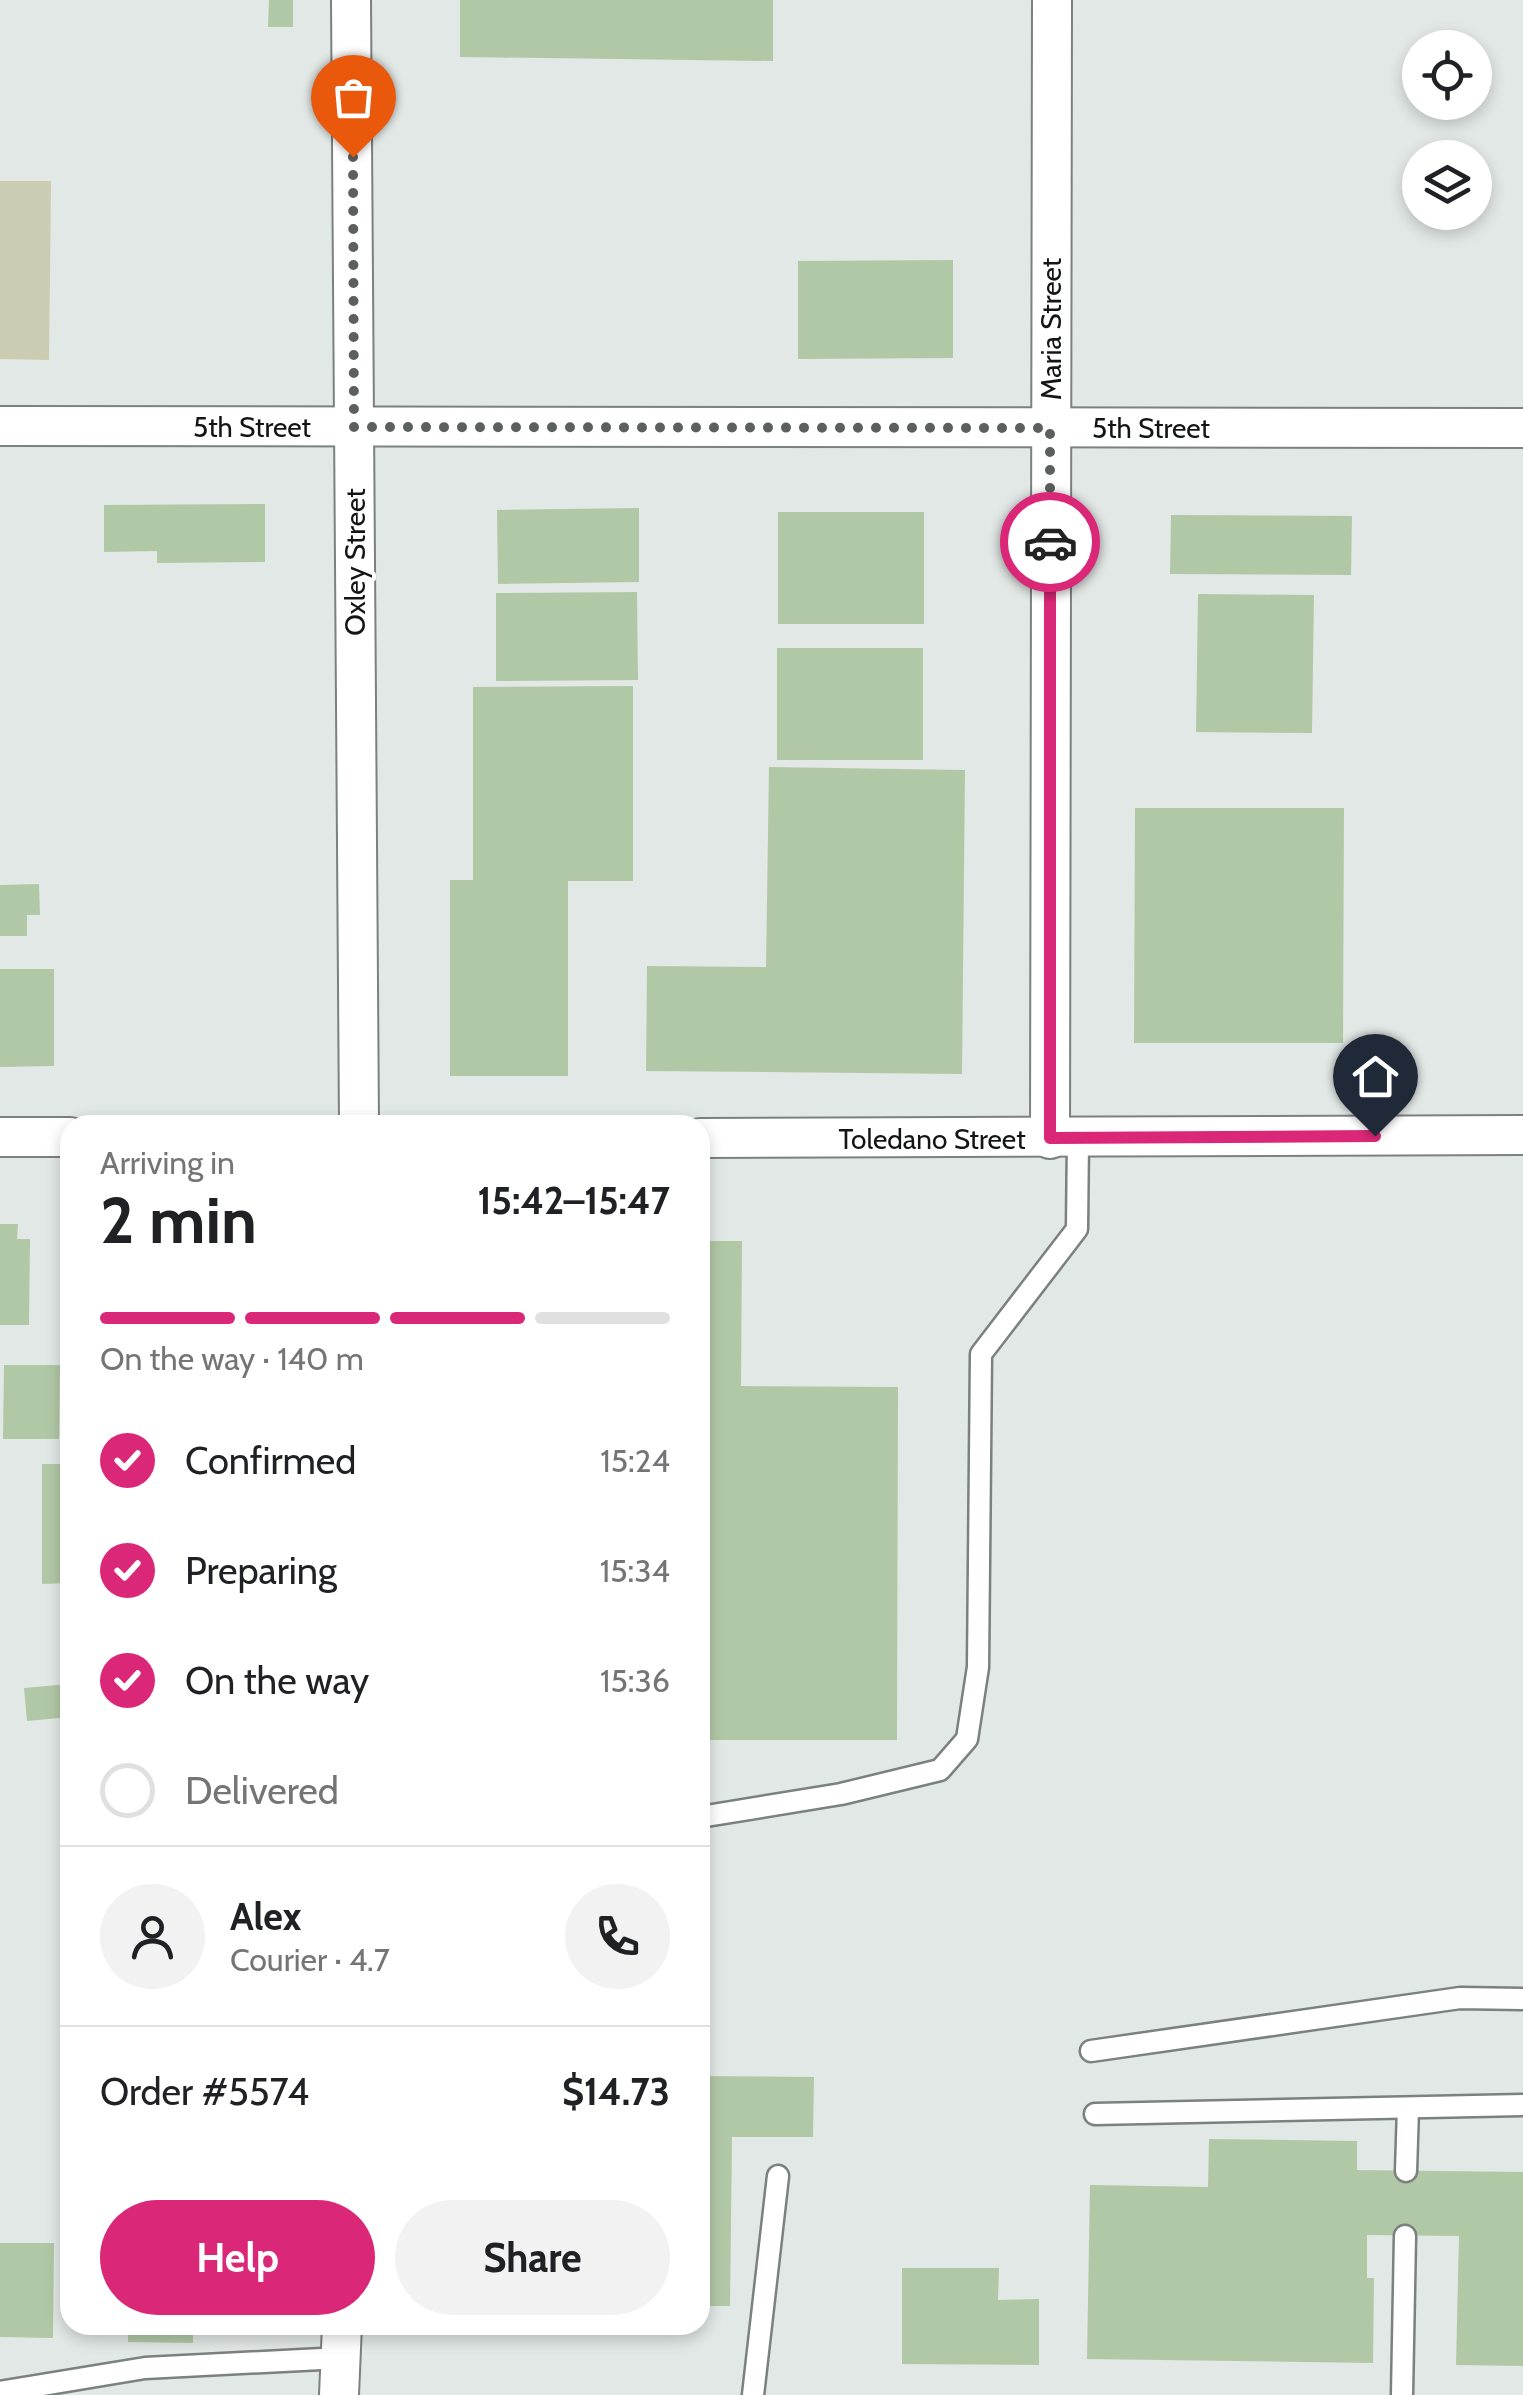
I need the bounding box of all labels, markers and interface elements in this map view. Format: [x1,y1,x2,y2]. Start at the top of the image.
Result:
map controls [1402,30,1492,230]
button: locate [1402,30,1492,120]
pin [311,55,396,158]
icon: bag [326,70,381,125]
button: layers [1402,140,1492,230]
street label: Maria Street [1034,258,1068,400]
street label: 5th Street [193,410,311,444]
street label: 5th Street [1092,411,1210,445]
street label: Oxley Street [338,488,372,636]
courier [1000,492,1100,592]
icon: car [1023,515,1078,570]
pin [1333,1034,1418,1137]
icon: home [1348,1049,1403,1104]
street label: Toledano Street [838,1122,1026,1156]
text: Arriving in [100,1143,235,1182]
text: 15:42–15:47 [478,1177,670,1224]
text: 2 min [100,1180,257,1259]
text: On the way · 140 m [100,1339,364,1378]
icon: check [100,1433,155,1488]
text: Confirmed [185,1437,356,1484]
text: 15:24 [600,1441,670,1480]
icon: check [100,1543,155,1598]
text: Preparing [185,1547,337,1594]
text: 15:34 [600,1551,670,1590]
icon: check [100,1653,155,1708]
text: On the way [185,1657,369,1704]
text: 15:36 [600,1661,670,1700]
text: Delivered [185,1767,339,1814]
button: person [100,1884,205,1989]
button: phone [565,1884,670,1989]
text: Alex [230,1893,301,1940]
text: Courier · 4.7 [230,1940,390,1979]
text: Order #5574 [100,2068,309,2115]
text: $14.73 [562,2068,670,2115]
button: Help [100,2200,375,2315]
button: Share [395,2200,670,2315]

